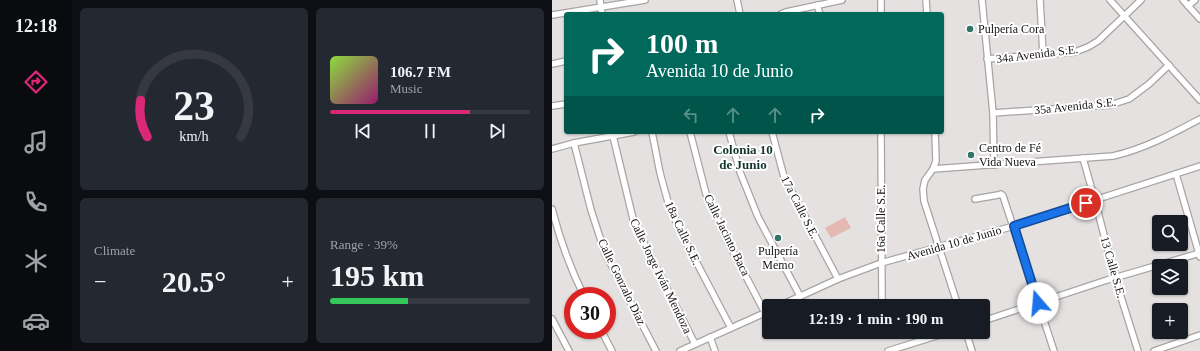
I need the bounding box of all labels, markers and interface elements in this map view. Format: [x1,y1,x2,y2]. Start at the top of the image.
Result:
text: 12:18 [15,16,57,36]
place label: Pulpería Cora [978,22,1045,36]
marker: Pulpería Cora [965,24,975,34]
icon: right [580,28,632,80]
text: 100 m [646,28,718,59]
street label: 34a Avenida S.E. [995,42,1079,66]
text: Avenida 10 de Junio [646,61,793,81]
text: 106.7 FM [390,64,451,80]
icon: directions [22,68,50,96]
text: Music [390,81,423,96]
text: 23 [173,83,215,129]
street label: 35a Avenida S.E. [1033,95,1117,117]
icon: left [680,104,702,126]
icon: ahead [722,104,744,126]
icon: ahead [764,104,786,126]
icon: right [806,104,828,126]
icon: previous [352,120,374,142]
icon: pause [419,120,441,142]
icon: next [486,120,508,142]
icon: music [22,128,50,156]
text: km/h [179,128,209,144]
place label: Centro de Fé Vida Nueva [979,141,1041,169]
district label: Colonia 10 de Junio [713,142,773,172]
marker: Centro de Fé Vida Nueva [966,150,976,160]
street label: 17a Calle S.E. [778,173,822,241]
street label: 16a Calle S.E. [874,185,888,253]
pin [1069,186,1103,220]
icon: phone [22,188,50,216]
street label: Calle Jacinto Baca [701,192,753,279]
icon: arrive [1075,192,1097,214]
street label: 18a Calle S.E. [662,199,704,267]
map controls [1152,215,1188,339]
button: search [1152,215,1188,251]
street label: Calle Jorge Iván Mendoza [627,216,695,336]
street label: Avenida 10 de Junio [905,223,1003,263]
marker: Pulpería Memo [773,233,783,243]
street label: 13 Calle S.E. [1098,235,1128,299]
street label: Calle Gonzalo Díaz [595,236,649,328]
text: Range · 39% [330,237,398,252]
text: Climate [94,243,135,258]
place label: Pulpería Memo [758,244,799,272]
icon: climate [22,247,50,275]
text: 195 km [330,259,424,292]
button: layers [1152,259,1188,295]
text: 20.5° [162,265,226,298]
text: − [94,269,106,294]
text: + [282,269,294,294]
position arrow [1017,282,1059,324]
speed limit sign: 30 [564,287,616,339]
button: + [1152,303,1188,339]
icon: car [22,307,50,335]
text: 12:19 · 1 min · 190 m [809,311,944,327]

